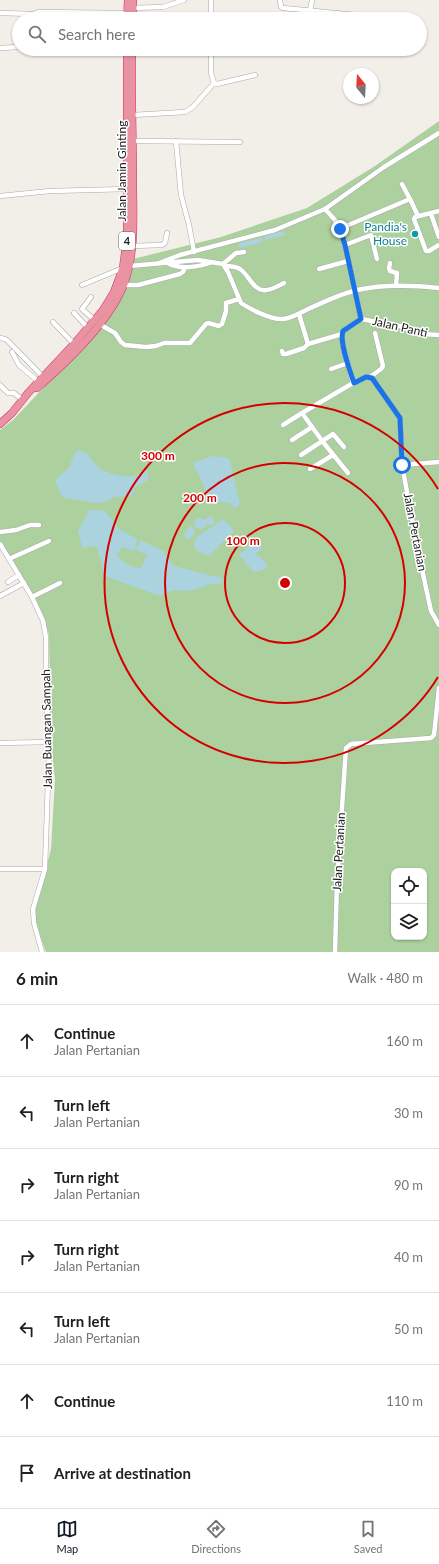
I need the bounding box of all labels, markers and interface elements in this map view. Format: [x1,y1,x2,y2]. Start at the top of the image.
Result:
search box [12,12,427,56]
icon: search [26,23,48,45]
text: Search here [58,25,135,43]
north arrow [343,68,379,104]
street label: Jalan Jamin Ginting [114,121,129,221]
place label: Pandia's House [364,219,407,248]
route end [331,220,349,238]
marker: Pandia's House [410,229,420,239]
road number: 4 [119,232,135,250]
street label: Jalan Panti [371,313,429,340]
text: 300 m [141,448,175,463]
route start [393,456,411,474]
text: 200 m [183,490,217,505]
street label: Jalan Pertanian [401,491,430,572]
text: 100 m [226,533,260,548]
centre of rings [278,576,292,590]
street label: Jalan Buangan Sampah [38,669,55,789]
street label: Jalan Pertanian [329,812,348,892]
map controls [391,868,427,940]
button: locate [391,868,427,904]
button: layers [391,904,427,940]
text: 6 min [16,968,58,989]
text: Walk · 480 m [347,970,423,986]
text: Continue [54,1024,115,1042]
icon: ahead [16,1030,38,1052]
text: 160 m [386,1033,423,1049]
text: Jalan Pertanian [54,1042,140,1058]
text: Turn left [54,1096,110,1114]
icon: left [16,1102,38,1124]
text: 30 m [394,1105,423,1121]
text: Jalan Pertanian [54,1114,140,1130]
text: Turn right [54,1168,119,1186]
icon: right [16,1174,38,1196]
text: 90 m [394,1177,423,1193]
text: Jalan Pertanian [54,1186,140,1202]
text: Turn right [54,1240,119,1258]
icon: right [16,1246,38,1268]
text: 40 m [394,1249,423,1265]
text: Jalan Pertanian [54,1258,140,1274]
text: Turn left [54,1312,110,1330]
icon: left [16,1318,38,1340]
text: 50 m [394,1321,423,1337]
text: Jalan Pertanian [54,1330,140,1346]
icon: ahead [16,1390,38,1412]
text: Continue [54,1392,115,1410]
text: 110 m [386,1393,423,1409]
icon: arrive [16,1462,38,1484]
text: Arrive at destination [54,1464,191,1482]
tab: Map [56,1518,78,1555]
tab: Directions [191,1518,241,1555]
tab: Saved [354,1518,383,1555]

